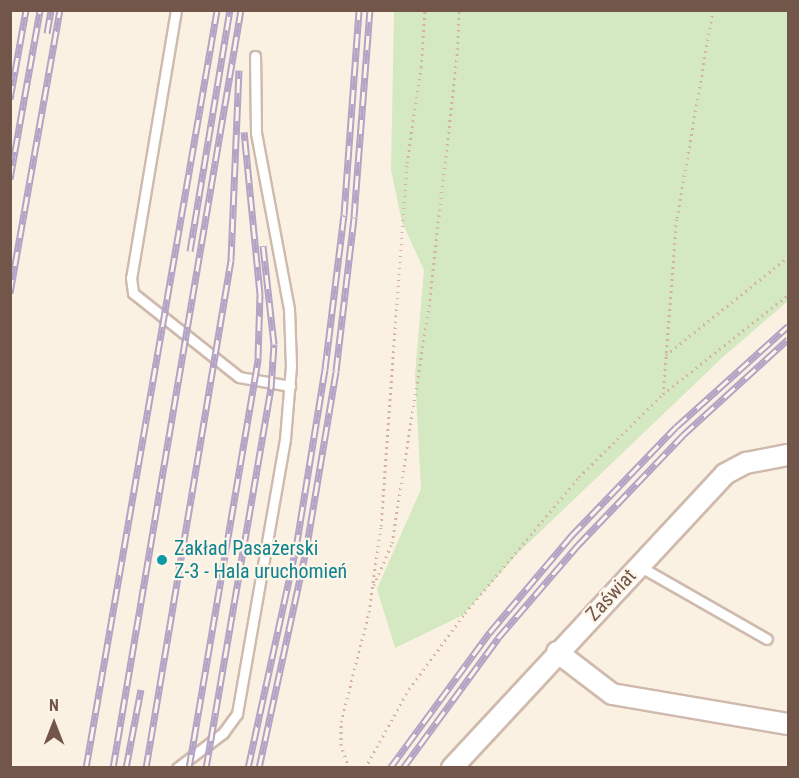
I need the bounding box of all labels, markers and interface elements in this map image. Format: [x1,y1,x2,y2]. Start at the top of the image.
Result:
place label: Zakład Pasażerski Z-3 - Hala uruchomień [174,536,347,583]
marker: Zakład Pasażerski Z-3 - Hala uruchomień [155,553,169,567]
street label: Zaświat [581,564,641,626]
north arrow [24,694,84,754]
text: N [49,696,59,715]

